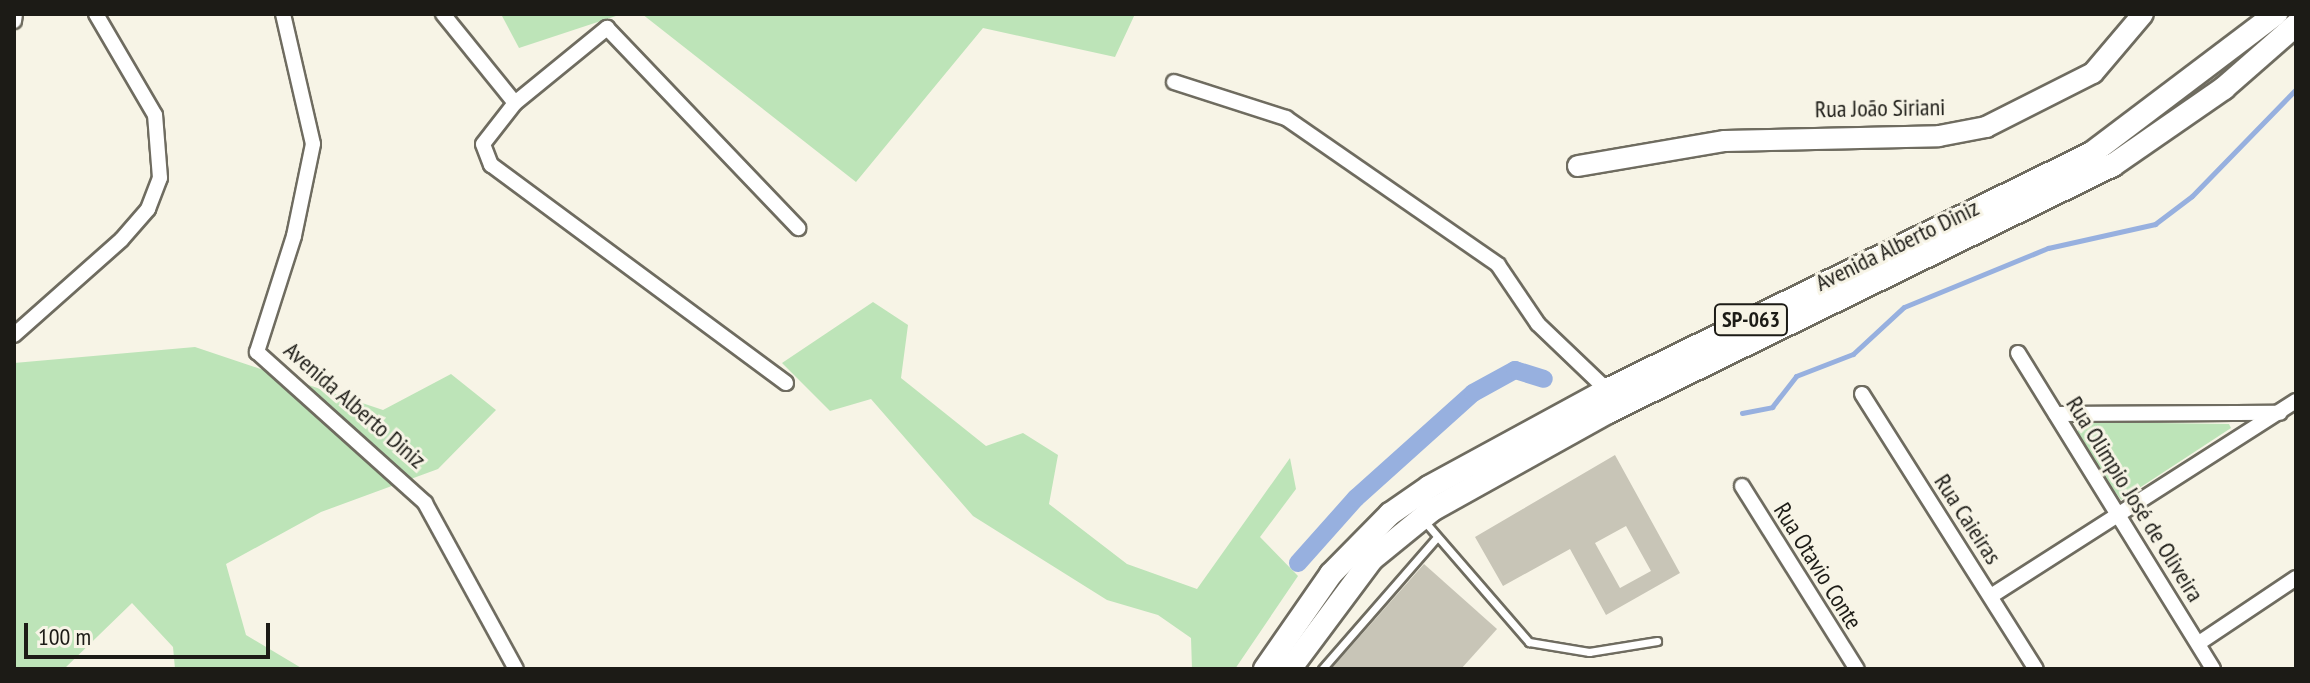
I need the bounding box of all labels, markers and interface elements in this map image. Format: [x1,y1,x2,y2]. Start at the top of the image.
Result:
street label: Rua João Siriani [1815,92,1945,124]
street label: Avenida Alberto Diniz [1810,193,1984,297]
road number: SP-063 [1713,302,1789,338]
street label: Avenida Alberto Diniz [278,335,432,475]
street label: Rua Olimpio José de Oliveira [2060,391,2210,607]
street label: Rua Caieiras [1928,469,2008,569]
street label: Rua Otavio Conte [1768,498,1868,634]
scale bar [28,607,274,657]
text: 100 m [38,621,91,652]

